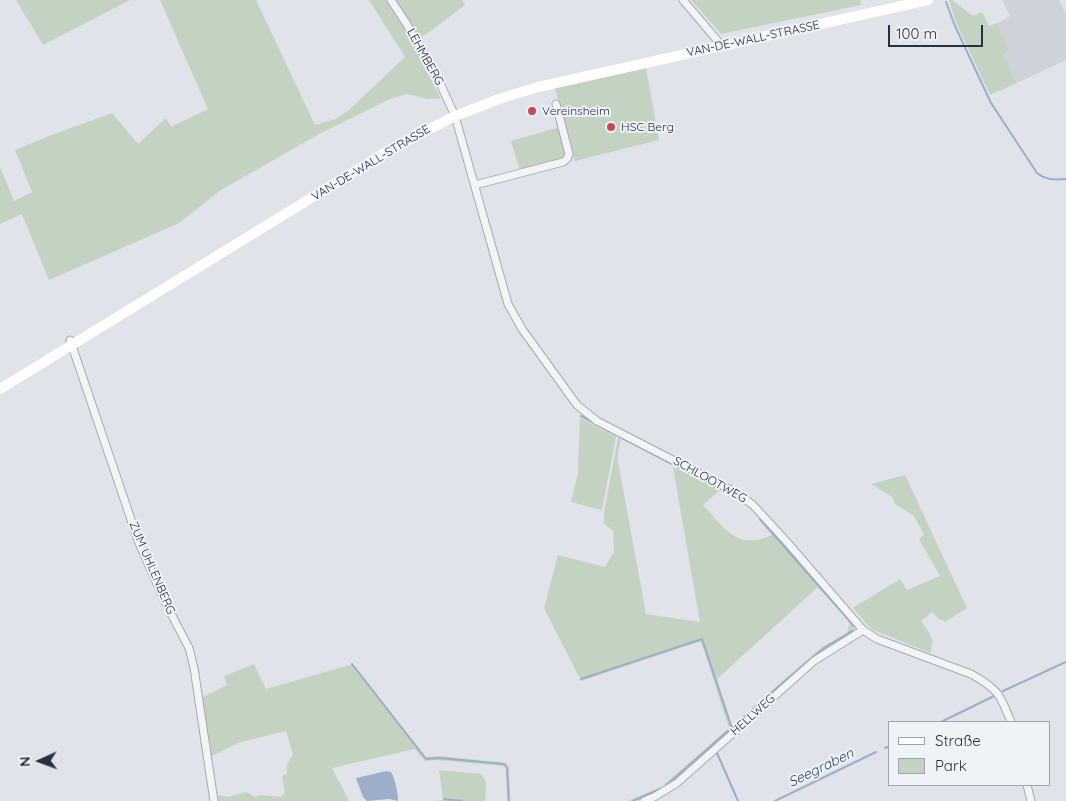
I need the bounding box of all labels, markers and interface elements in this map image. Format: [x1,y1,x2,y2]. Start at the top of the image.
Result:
scale bar [891,15,986,47]
street label: VAN-DE-WALL-STRASSE [685,18,821,60]
text: 100 m [896,24,937,43]
street label: LEHMBERG [404,26,446,88]
place label: Vereinsheim [542,104,610,118]
marker: Vereinsheim [526,105,538,117]
place label: HSC Berg [621,120,674,134]
marker: HSC Berg [605,121,617,133]
street label: VAN-DE-WALL-STRASSE [309,122,433,204]
street label: SCHLOOTWEG [671,454,749,506]
street label: ZUM UHLENBERG [126,519,178,617]
street label: HELLWEG [728,691,778,739]
legend [888,721,1051,786]
text: Straße [935,731,981,750]
north arrow [15,736,65,786]
water label: Seegraben [786,745,856,791]
text: N [16,756,34,767]
text: Park [935,756,967,775]

